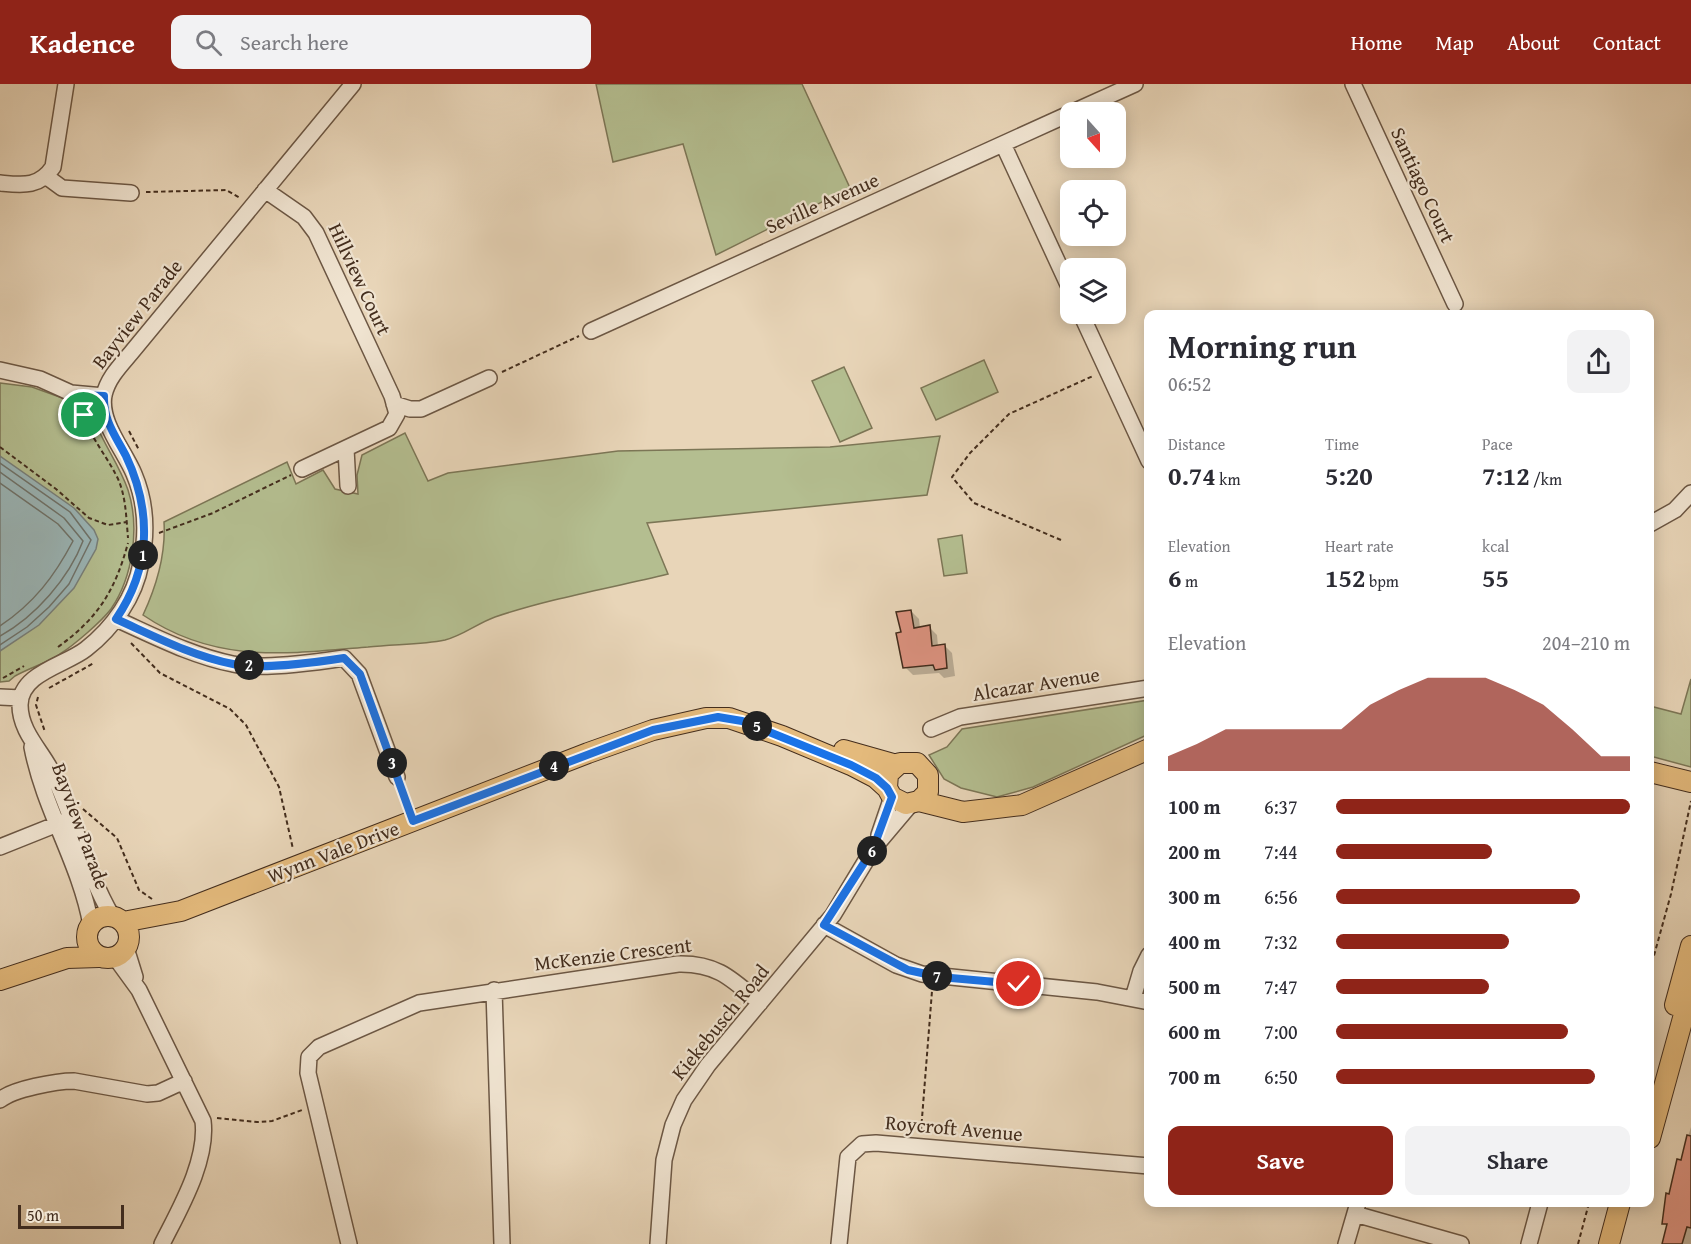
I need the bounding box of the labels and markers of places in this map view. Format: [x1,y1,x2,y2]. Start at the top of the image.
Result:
pin [58,389,109,440]
pin: 1 [128,540,158,570]
pin: 2 [234,650,264,680]
pin: 5 [742,711,772,741]
pin: 3 [377,748,407,778]
pin: 4 [539,751,569,781]
pin: 6 [857,836,887,866]
pin [993,958,1044,1009]
pin: 7 [922,961,952,991]

